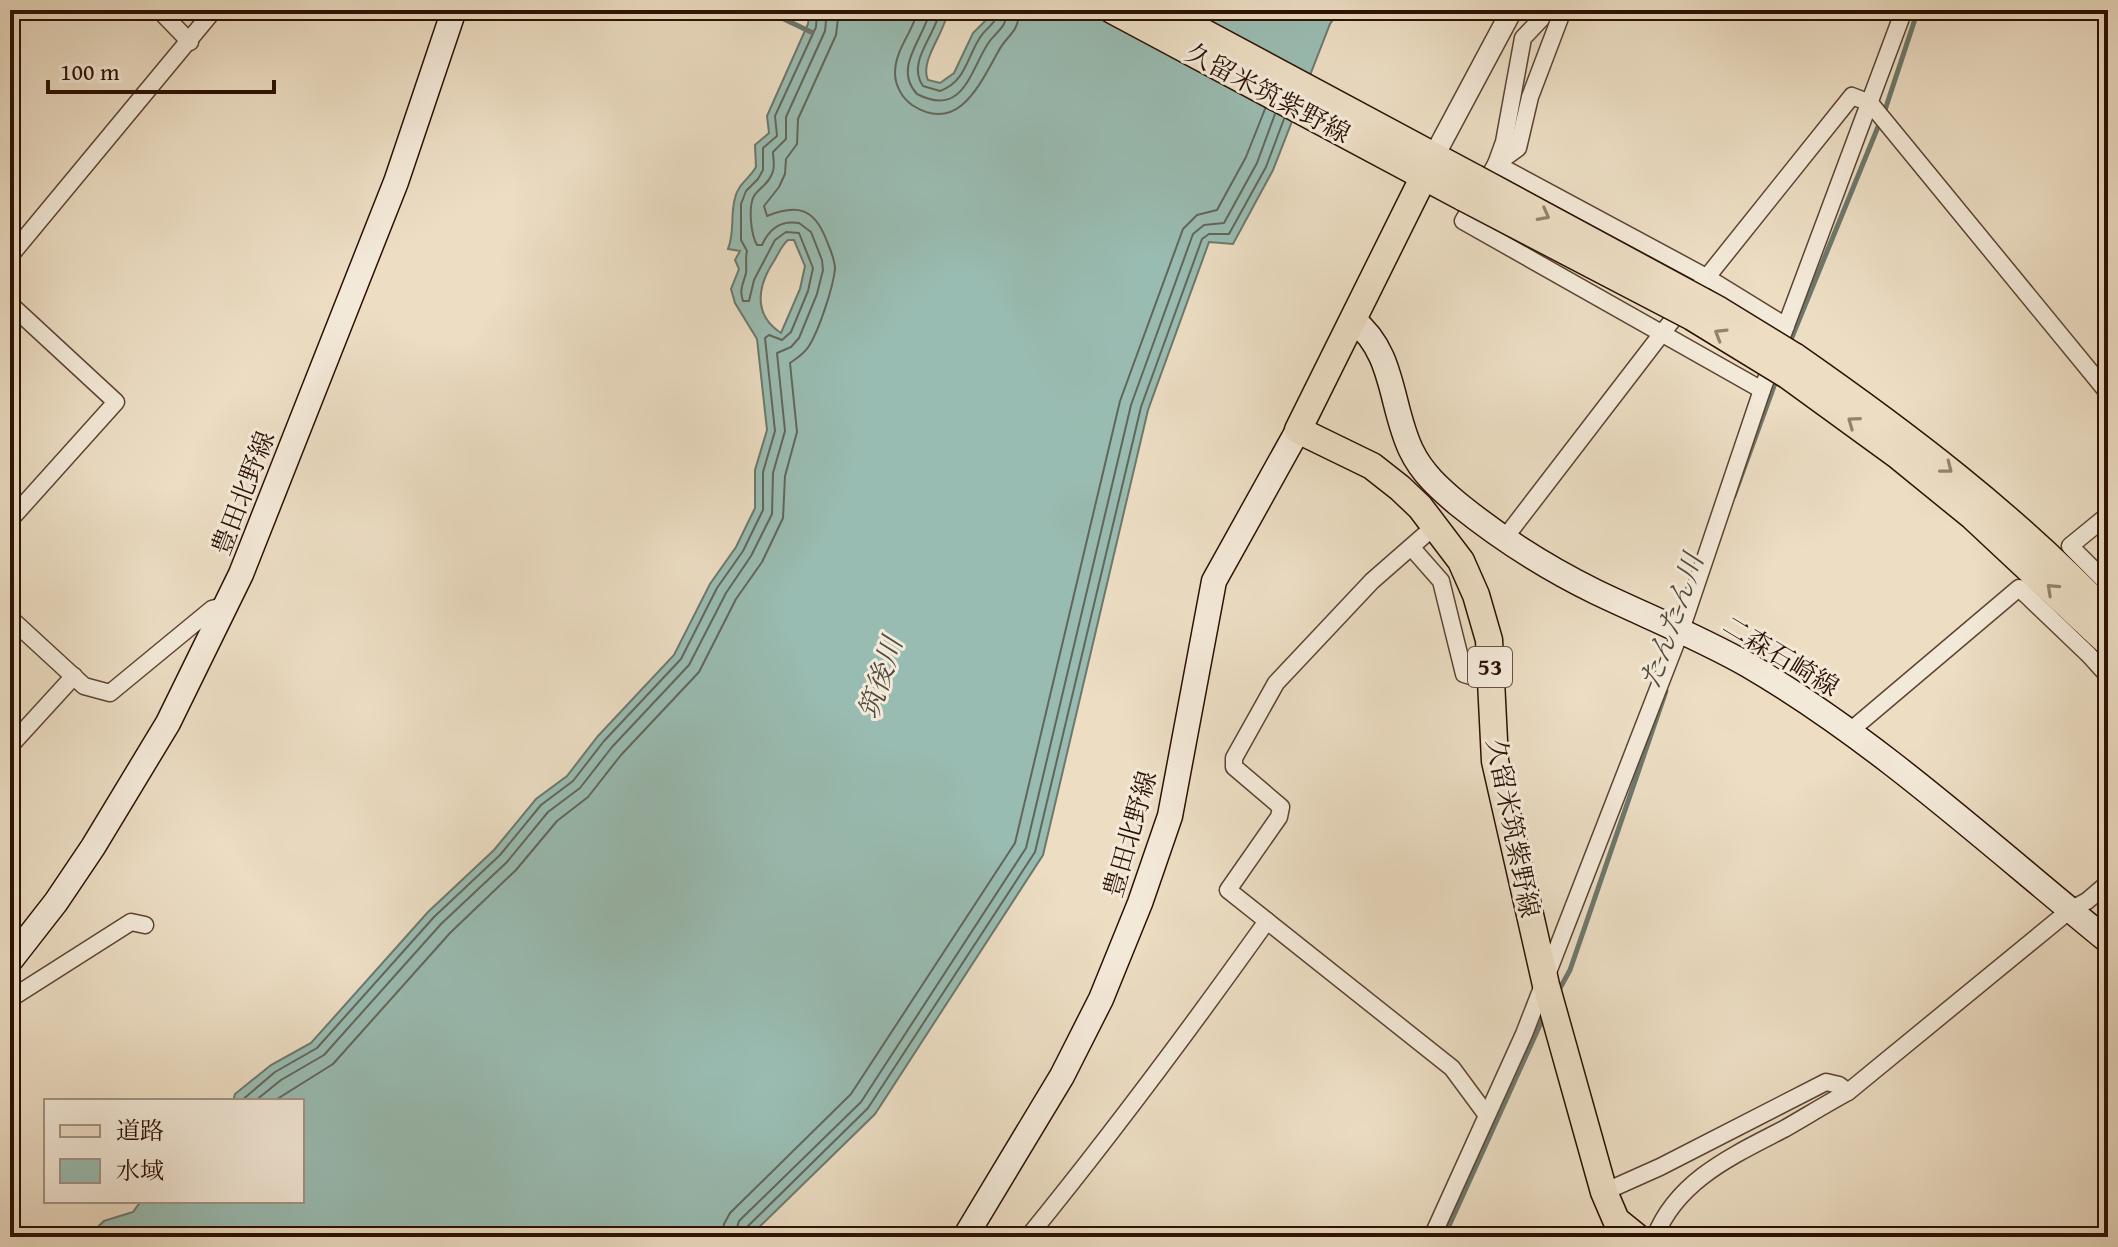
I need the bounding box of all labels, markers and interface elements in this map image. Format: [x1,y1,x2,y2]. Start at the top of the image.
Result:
street label: 久留米筑紫野線 [1179,33,1358,153]
scale bar [48,44,274,94]
text: 100 m [60,54,120,89]
one-way arrow [1535,205,1549,221]
one-way arrow [1714,328,1729,344]
one-way arrow [1847,417,1861,432]
street label: 豊田北野線 [201,425,284,560]
one-way arrow [1938,459,1953,473]
water label: たんたん川 [1628,545,1714,694]
one-way arrow [2047,583,2061,598]
street label: 二森石崎線 [1715,605,1847,706]
water label: 筑後川 [847,629,913,724]
road number: 53 [1468,647,1512,687]
street label: 久留米筑紫野線 [1477,735,1550,921]
street label: 豊田北野線 [1093,766,1166,902]
legend [44,1099,304,1203]
text: 道路 [116,1113,164,1148]
text: 水域 [116,1153,164,1188]

